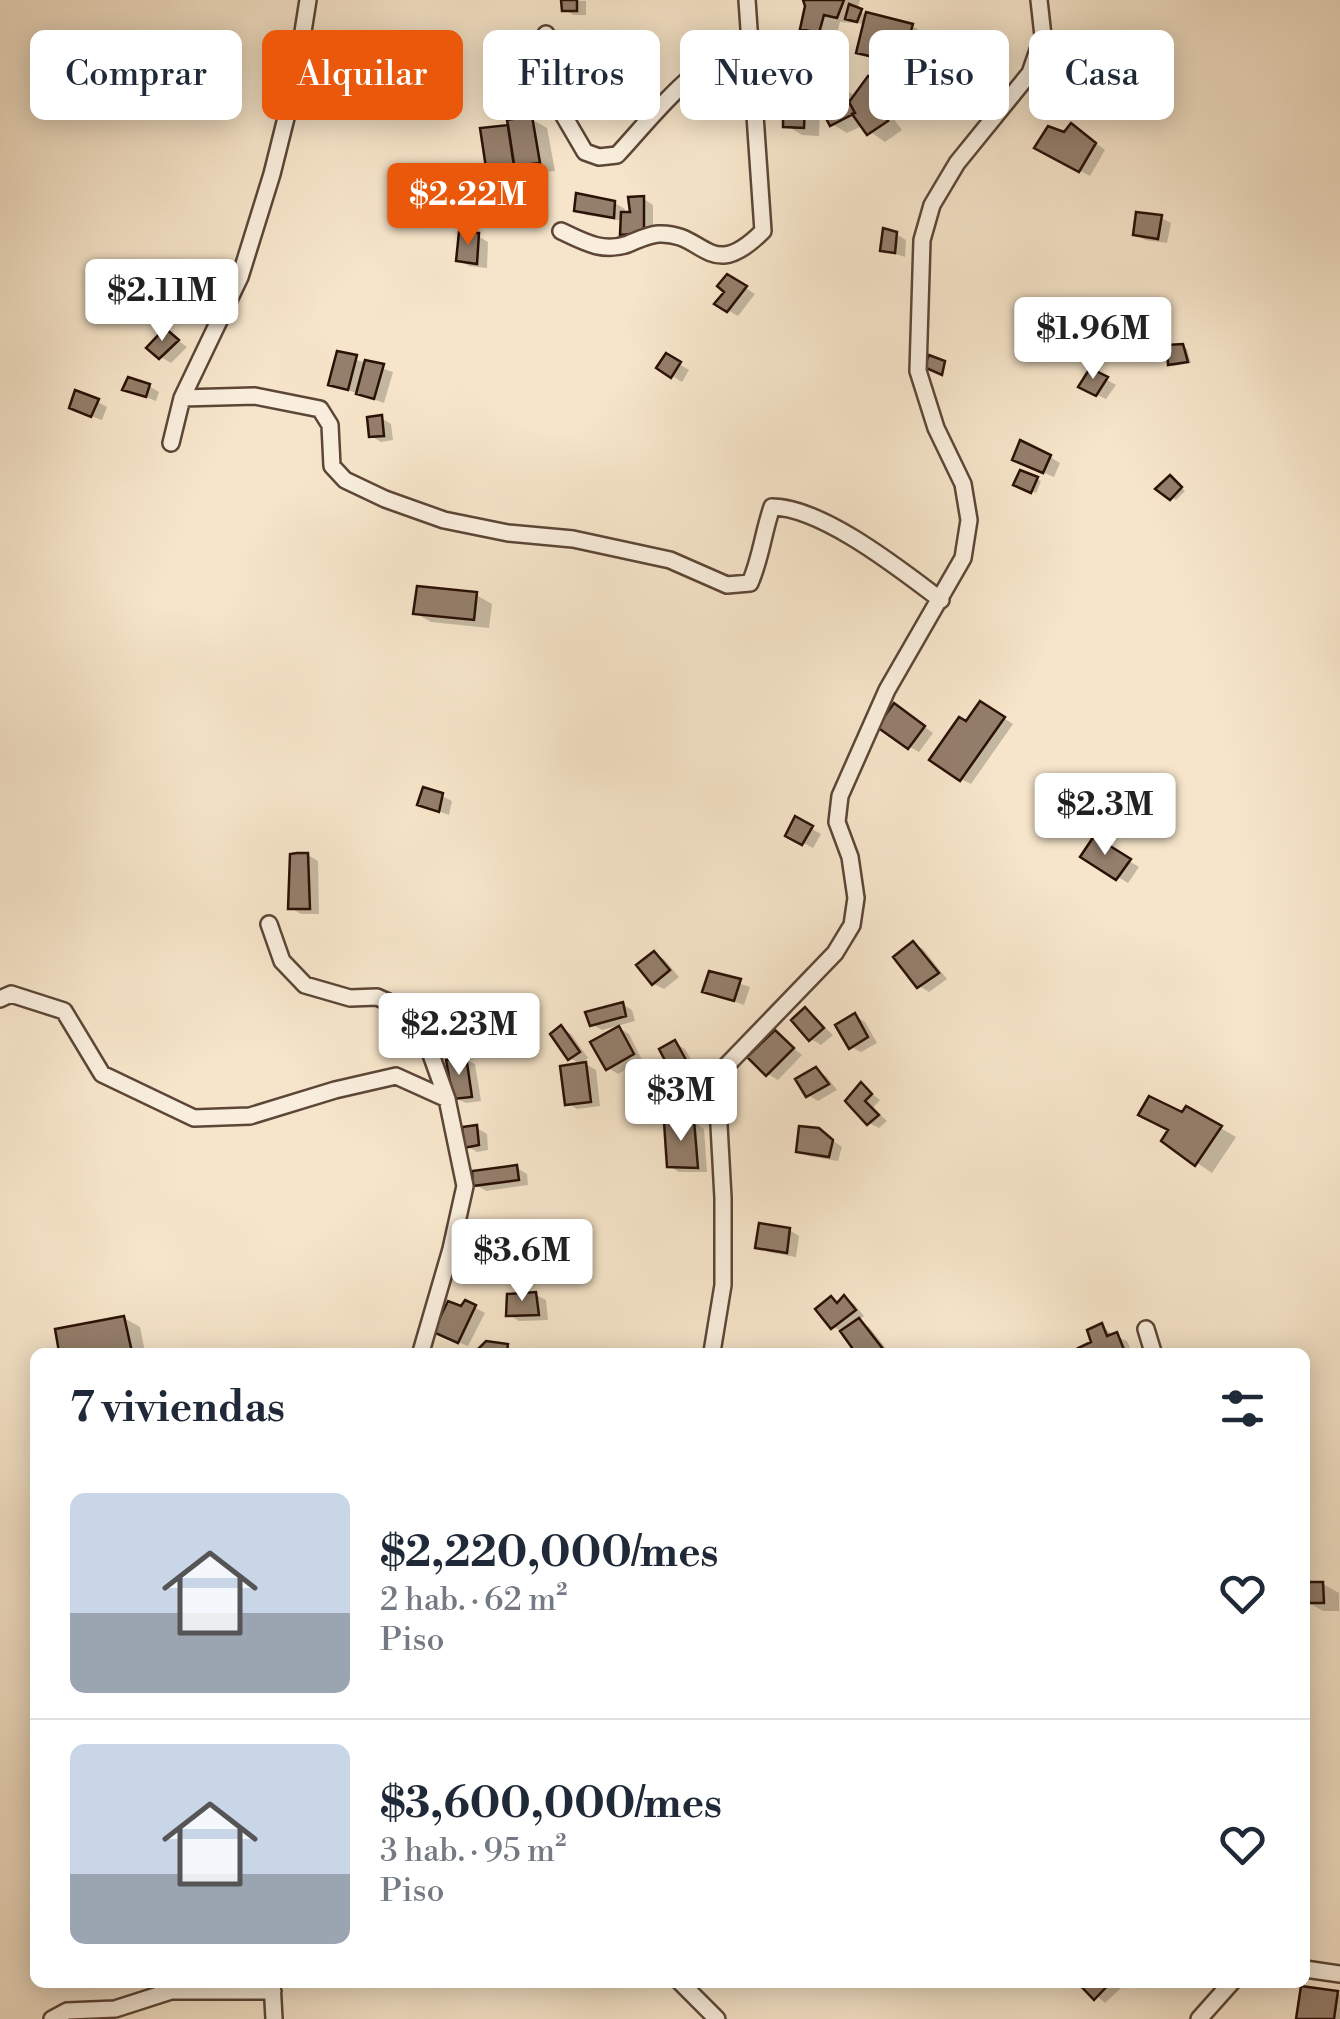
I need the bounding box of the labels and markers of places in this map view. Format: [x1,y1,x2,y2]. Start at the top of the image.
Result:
pin: $2.22M [387,163,549,248]
pin: $2.11M [81,259,243,344]
pin: $1.96M [1012,297,1174,382]
pin: $2.3M [1035,773,1175,858]
pin: $2.23M [378,993,540,1078]
pin: $3M [633,1059,729,1144]
pin: $3.6M [452,1219,592,1304]

